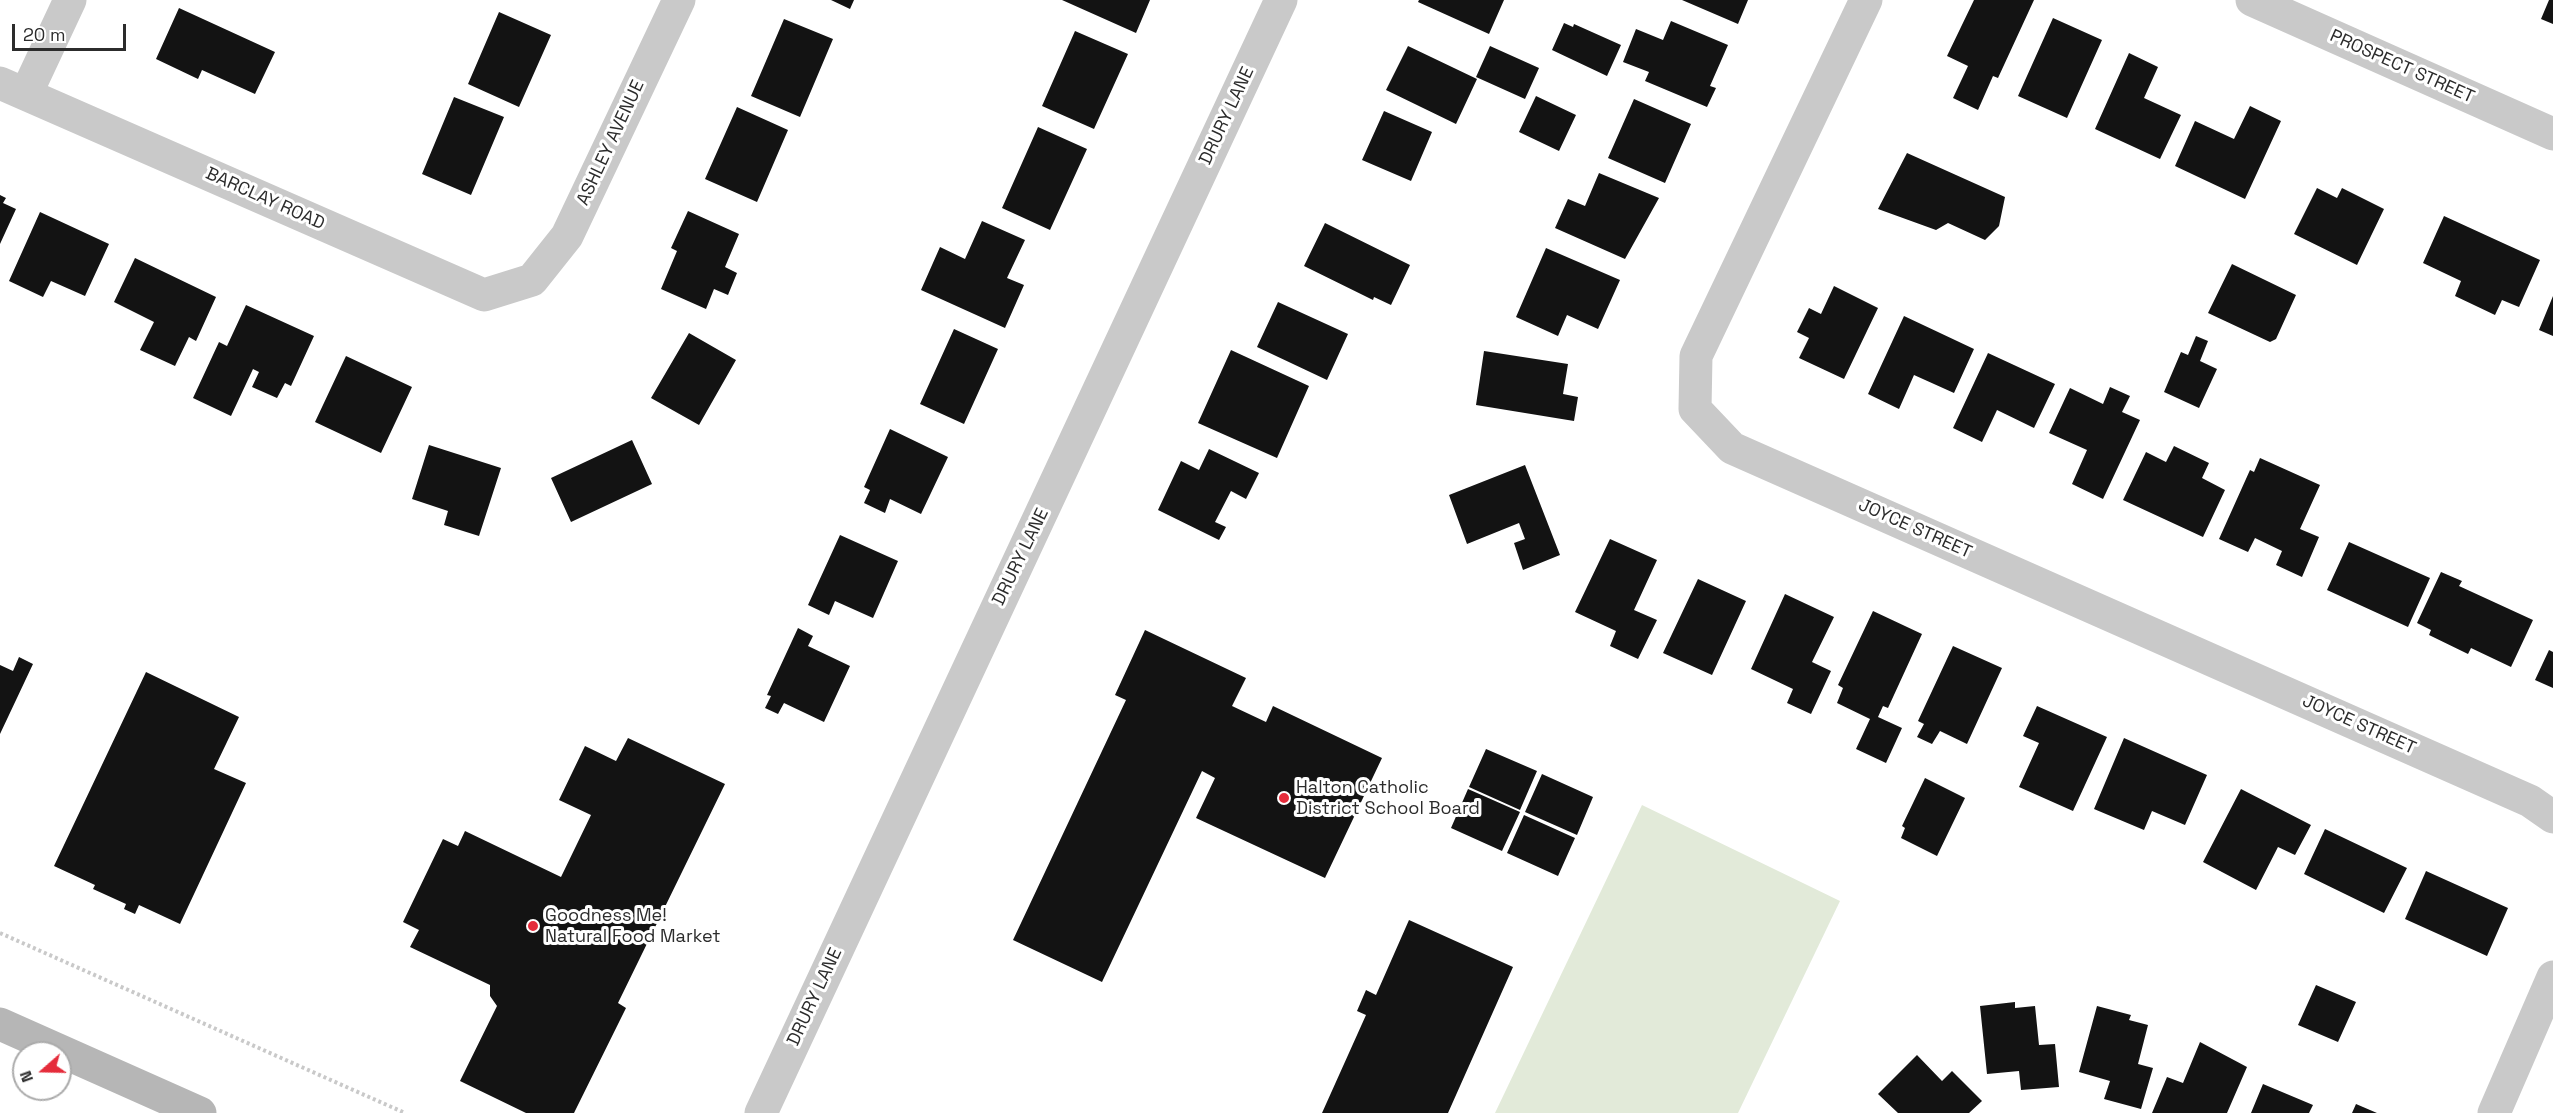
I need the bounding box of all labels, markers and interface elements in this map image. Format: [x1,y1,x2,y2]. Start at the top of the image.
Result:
scale bar [15,12,129,50]
text: 20 m [23,23,66,46]
street label: PROSPECT STREET [2326,25,2478,109]
street label: DRURY LANE [1195,64,1259,168]
street label: ASHLEY AVENUE [573,77,649,209]
street label: BARCLAY ROAD [202,163,328,235]
street label: JOYCE STREET [1855,494,1975,564]
street label: DRURY LANE [988,505,1054,609]
street label: JOYCE STREET [2299,690,2419,760]
place label: Halton Catholic District School Board [1296,777,1480,820]
marker: Halton Catholic District School Board [1277,791,1291,805]
place label: Goodness Me! Natural Food Market [545,905,720,948]
marker: Goodness Me! Natural Food Market [526,919,540,933]
street label: DRURY LANE [783,945,847,1049]
north arrow [12,1041,72,1101]
text: N [15,1068,38,1085]

